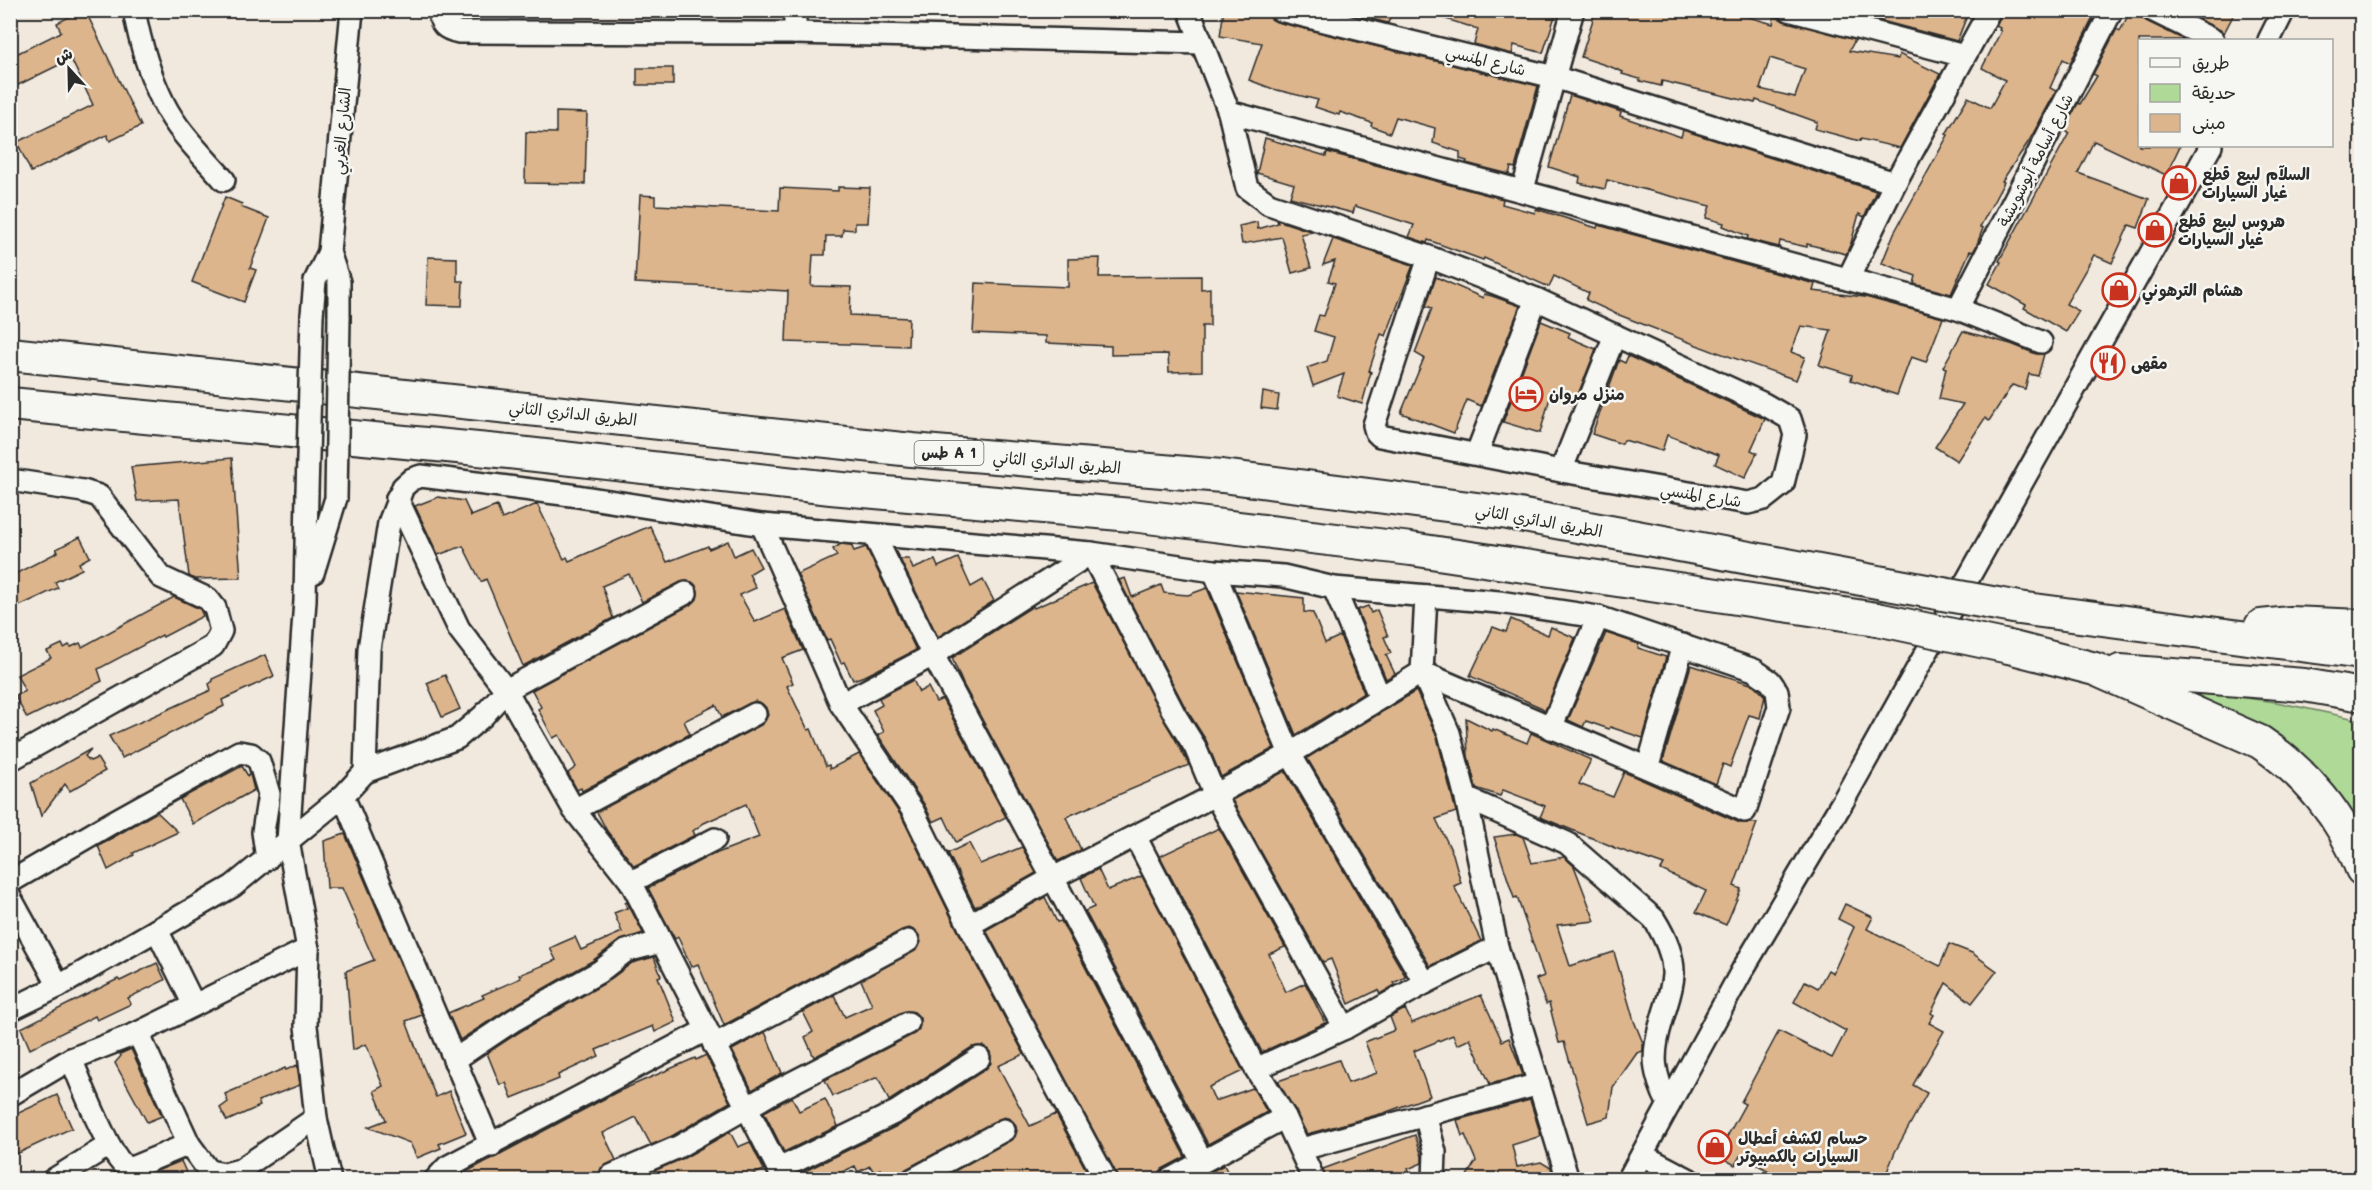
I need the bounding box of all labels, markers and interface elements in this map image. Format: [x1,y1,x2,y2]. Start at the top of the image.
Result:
north arrow [39,39,99,99]
street label: شارع المنسي [1443,39,1528,84]
legend [2138,39,2333,147]
text: ش [51,42,75,68]
text: طريق [2192,50,2230,74]
text: حديقة [2192,80,2236,104]
street label: الشارع الغربي [326,86,360,176]
street label: شارع أسامة أبوشويشة [1992,90,2079,231]
text: مبنى [2192,110,2226,134]
place label: السلآم لبيع قطع غيار السيارات [2202,163,2310,202]
shop icon: السلآم لبيع قطع غيار السيارات [2161,165,2197,201]
place label: هروس لبيع قطع غيار السيارات [2178,210,2285,249]
shop icon: هروس لبيع قطع غيار السيارات [2137,212,2173,248]
shop icon: هشام الترهوني [2101,272,2137,308]
place label: هشام الترهوني [2142,279,2243,305]
restaurant icon: مقهى [2090,345,2126,381]
place label: مقهى [2131,352,2168,374]
hotel icon: منزل مروان [1508,376,1544,412]
place label: منزل مروان [1549,383,1624,405]
street label: الطريق الدائري الثاني [507,395,638,435]
road number: طس A 1 [914,441,984,465]
street label: الطريق الدائري الثاني [992,445,1122,483]
street label: شارع المنسي [1658,478,1743,516]
street label: الطريق الدائري الثاني [1473,498,1604,546]
place label: حسام لكشف أعطال السيارات بالكمبيوتر [1736,1127,1867,1167]
shop icon: حسام لكشف أعطال السيارات بالكمبيوتر [1697,1129,1733,1165]

